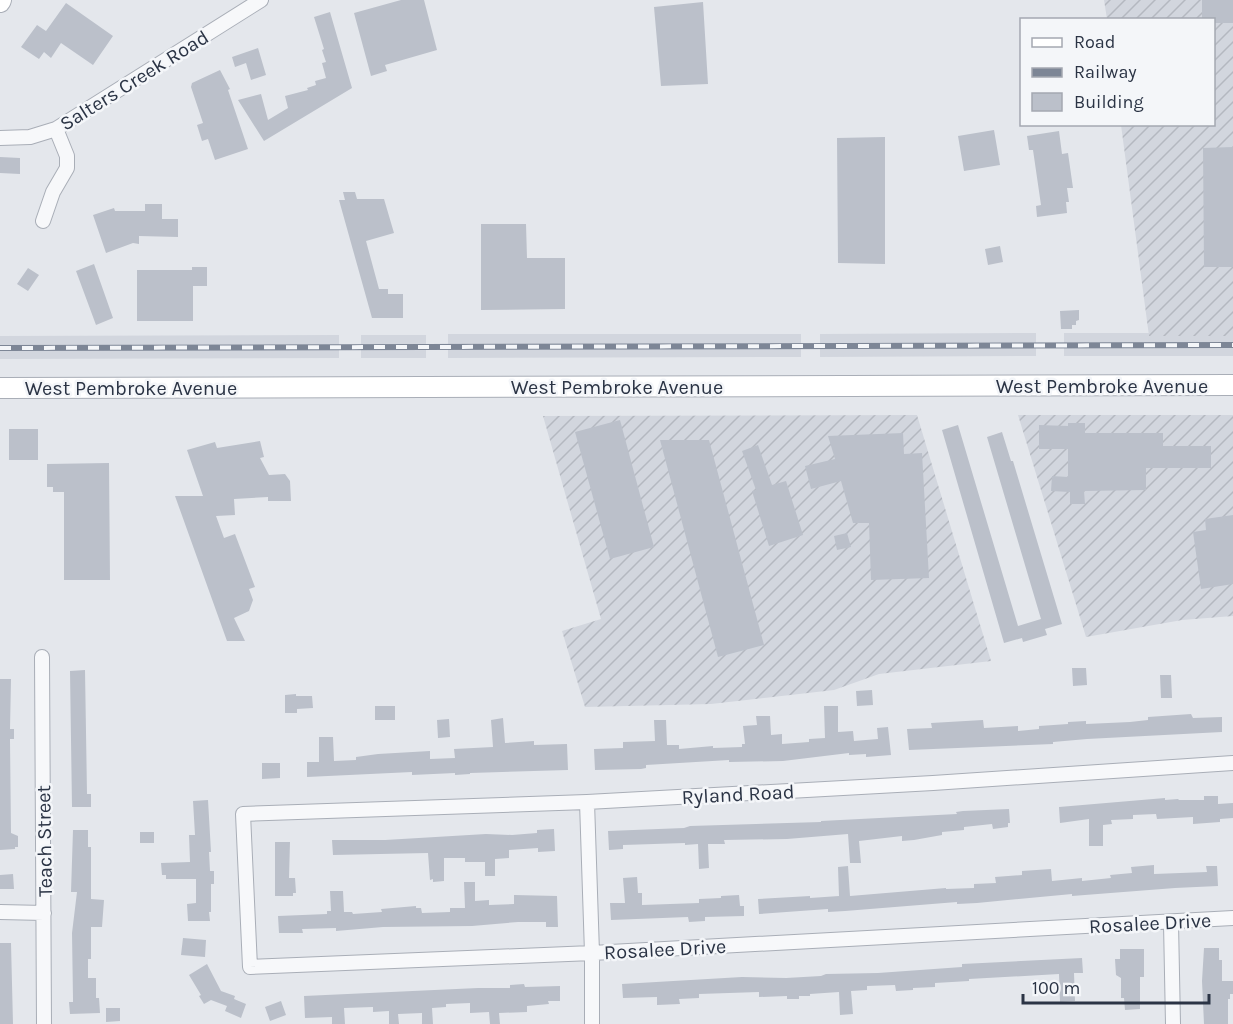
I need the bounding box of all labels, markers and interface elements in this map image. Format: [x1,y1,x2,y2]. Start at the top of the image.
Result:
legend [1020,18,1215,126]
street label: Salters Creek Road [56,25,213,136]
text: Road [1074,31,1115,53]
text: Railway [1074,61,1137,83]
text: Building [1074,91,1144,113]
street label: West Pembroke Avenue [996,375,1208,398]
street label: West Pembroke Avenue [511,376,723,399]
street label: West Pembroke Avenue [25,377,237,400]
street label: Ryland Road [681,780,795,809]
street label: Teach Street [32,784,57,897]
street label: Rosalee Drive [1088,909,1212,938]
street label: Rosalee Drive [603,935,727,964]
scale bar [1023,967,1209,1005]
text: 100 m [1032,977,1080,999]

